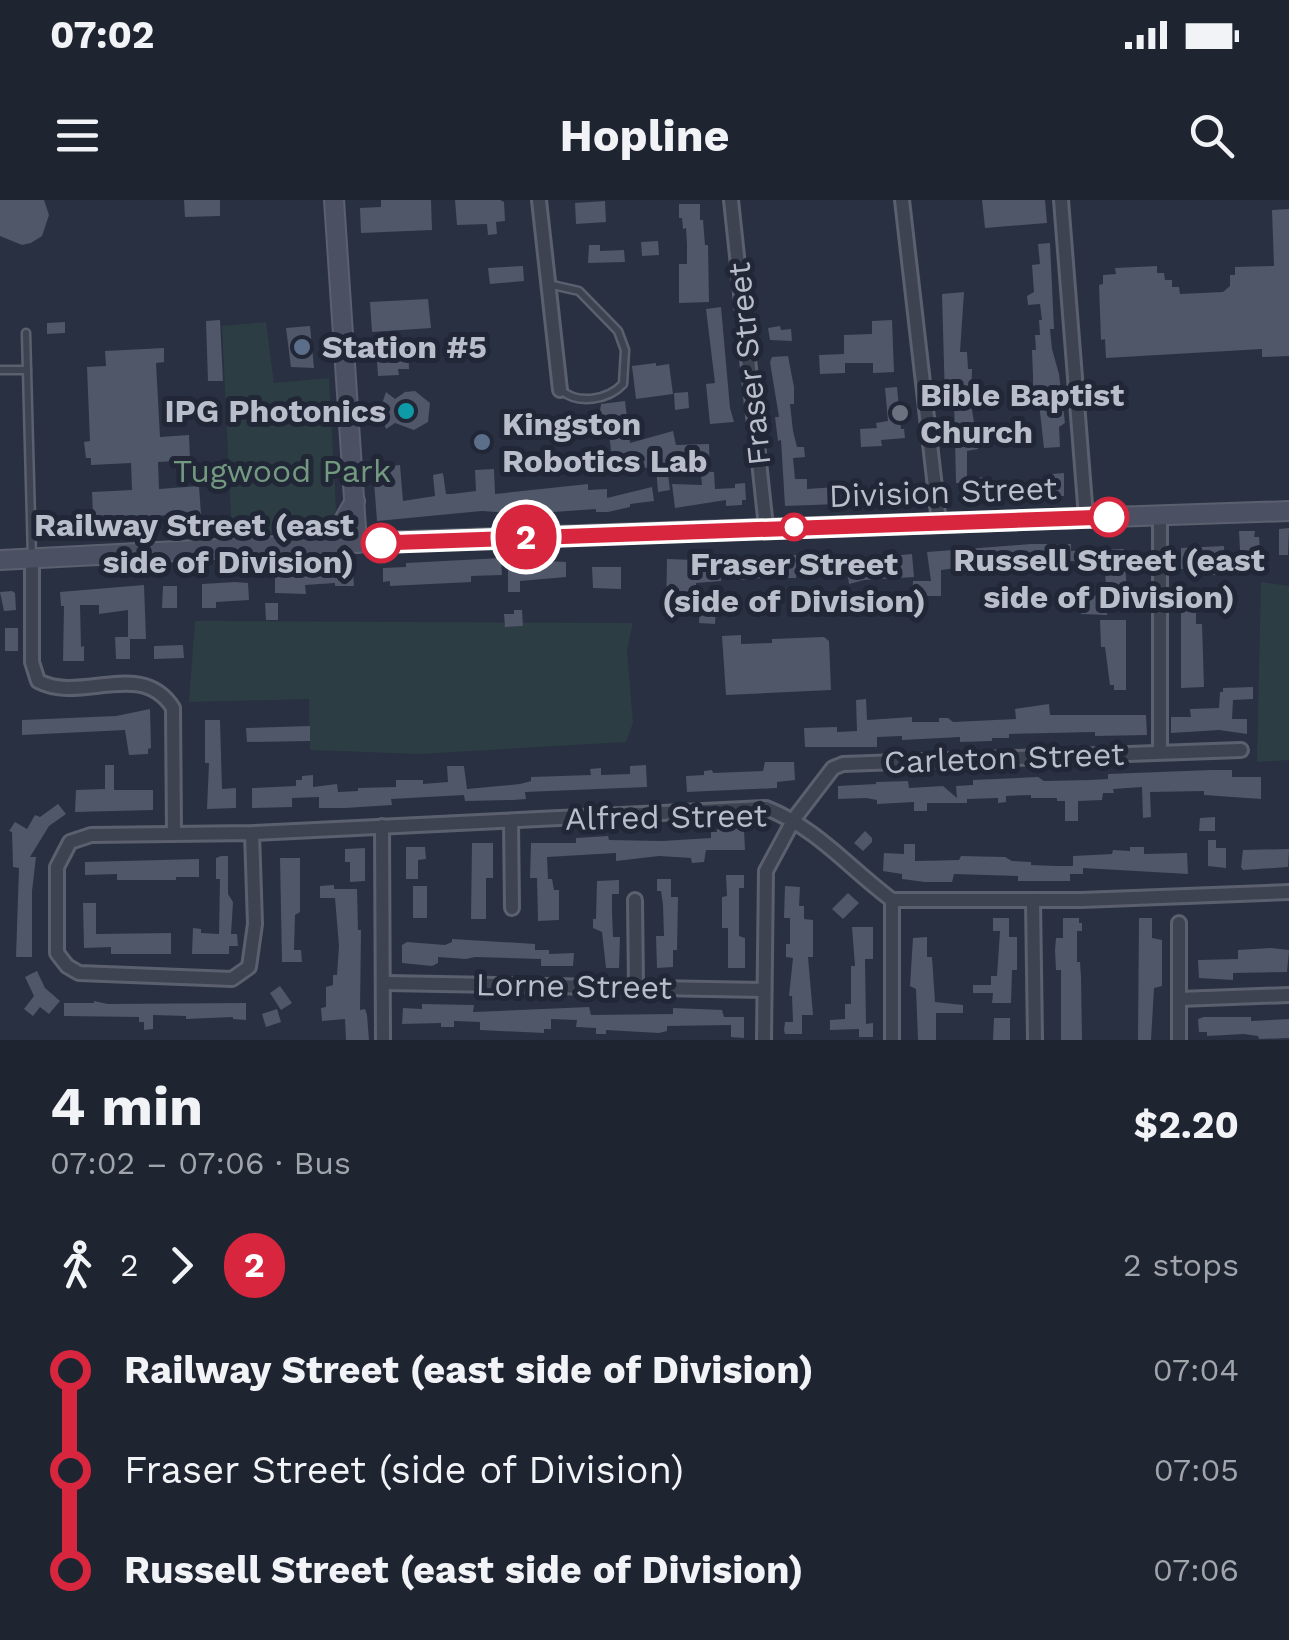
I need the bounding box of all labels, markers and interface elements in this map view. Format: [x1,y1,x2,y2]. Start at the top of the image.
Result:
text: 07:02 [50,13,155,57]
icon: menu [50,108,105,163]
icon: search [1184,108,1239,163]
text: Hopline [559,109,730,162]
street label: Fraser Street [719,261,779,467]
place label: Station #5 [322,328,487,366]
marker: Station #5 [291,336,313,358]
place label: Bible Baptist Church [920,376,1124,451]
place label: IPG Photonics [164,392,386,430]
marker: IPG Photonics [395,400,417,422]
marker: Bible Baptist Church [889,402,911,424]
place label: Kingston Robotics Lab [502,405,708,480]
marker: Kingston Robotics Lab [471,431,493,453]
park label: Tugwood Park [173,452,391,490]
street label: Division Street [828,469,1058,515]
marker: Russell Street (east side of Division) [1090,498,1128,536]
line badge: 2 [494,504,558,570]
place label: Railway Street (east side of Division) [34,506,354,581]
marker: Fraser Street (side of Division) [781,514,807,540]
text: 2 [516,516,536,558]
marker: Railway Street (east side of Division) [362,524,400,562]
place label: Russell Street (east side of Division) [953,541,1265,616]
place label: Fraser Street (side of Division) [662,545,926,620]
street label: Carleton Street [883,735,1125,781]
street label: Alfred Street [565,796,767,838]
street label: Lorne Street [475,965,673,1007]
text: 4 min [50,1074,203,1138]
text: $2.20 [1134,1103,1239,1147]
text: 07:02 – 07:06 · Bus [50,1144,351,1182]
icon: walk [50,1238,105,1293]
icon: forward [154,1238,209,1293]
text: 2 [244,1244,265,1286]
text: 2 [120,1246,139,1284]
text: 2 stops [1123,1246,1239,1284]
text: Railway Street (east side of Division) [124,1348,814,1392]
text: 07:04 [1153,1351,1239,1389]
text: Fraser Street (side of Division) [124,1448,684,1492]
text: 07:05 [1154,1451,1239,1489]
text: Russell Street (east side of Division) [124,1548,803,1592]
text: 07:06 [1153,1551,1239,1589]

